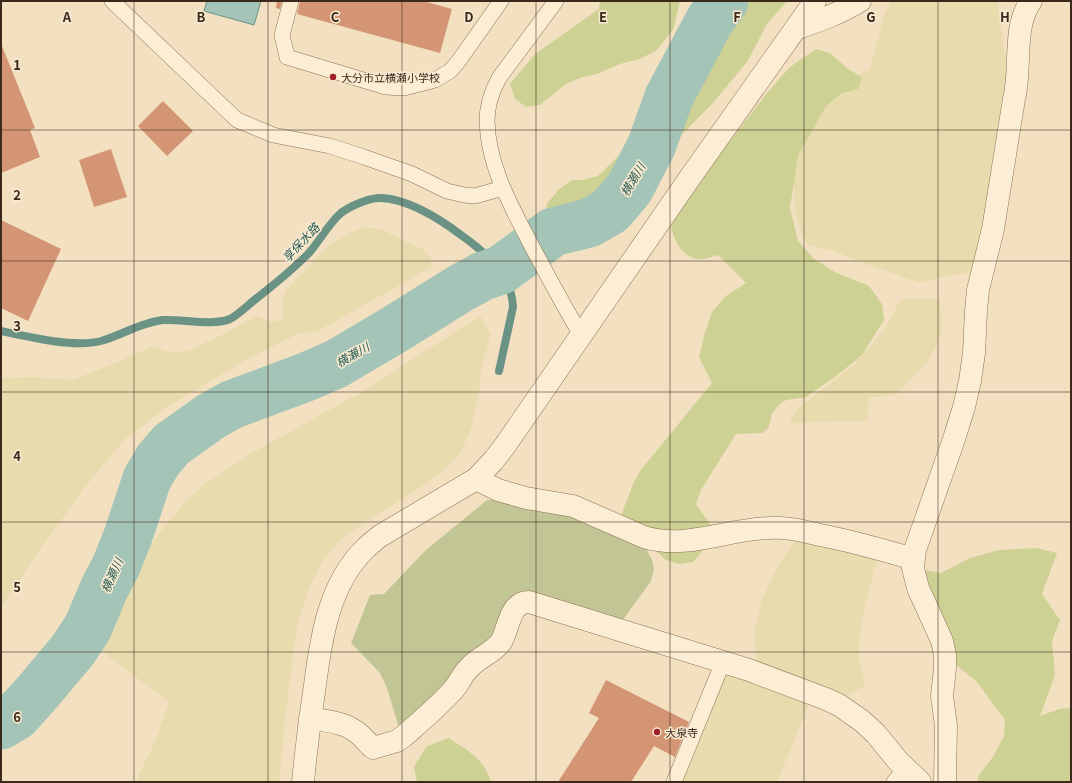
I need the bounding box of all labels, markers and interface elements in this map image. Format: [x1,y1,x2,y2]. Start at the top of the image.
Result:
text: A [62,7,72,26]
text: B [197,7,206,26]
text: C [331,7,340,26]
text: D [464,7,474,26]
text: E [599,7,607,26]
text: F [733,7,741,26]
text: G [866,7,876,26]
text: H [1000,7,1010,26]
text: 1 [13,55,21,74]
place label: 大分市立横瀬小学校 [341,69,440,85]
marker: 大分市立横瀬小学校 [328,72,338,82]
water label: 横瀬川 [615,157,650,199]
text: 2 [13,185,21,204]
water label: 享保水路 [277,218,323,265]
text: 3 [13,316,21,335]
water label: 横瀬川 [332,337,374,370]
text: 4 [13,446,21,465]
water label: 横瀬川 [96,553,127,595]
text: 5 [13,577,21,596]
text: 6 [13,707,21,726]
place label: 大泉寺 [665,724,698,740]
marker: 大泉寺 [652,727,662,737]

